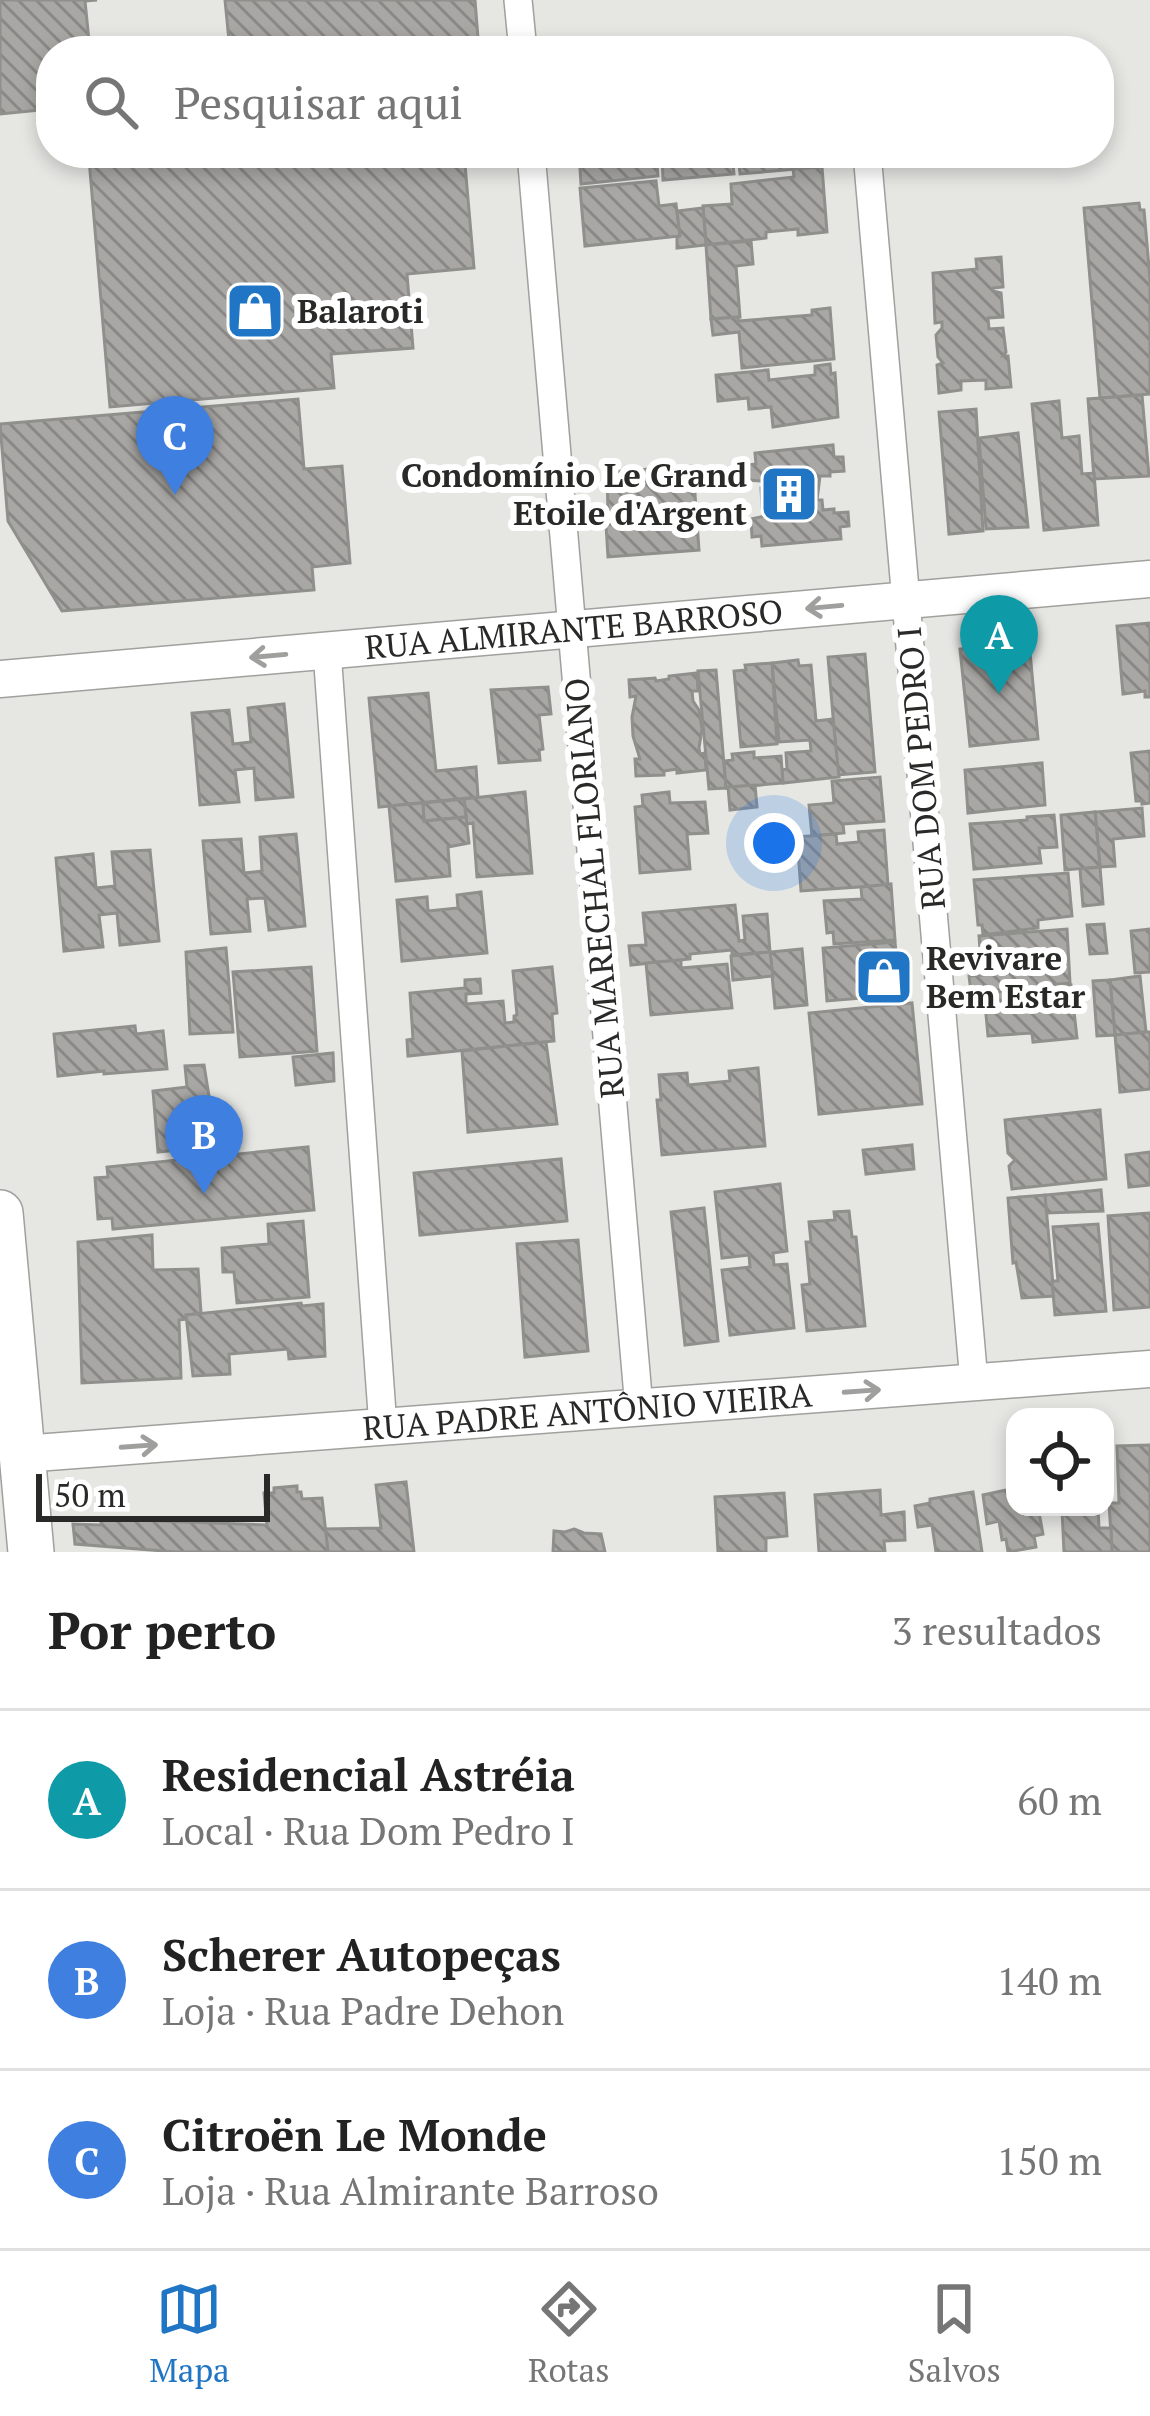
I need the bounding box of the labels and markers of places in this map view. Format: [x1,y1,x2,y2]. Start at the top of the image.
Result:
shop icon: Balaroti [224,280,286,342]
place label: Balaroti [297,289,424,332]
pin: C [136,396,214,495]
place label: Condomínio Le Grand Etoile d'Argent [401,453,747,534]
building icon: Condomínio Le Grand Etoile d'Argent [758,463,820,525]
pin: A [960,595,1038,694]
place label: Revivare Bem Estar [926,936,1086,1017]
shop icon: Revivare Bem Estar [853,946,915,1008]
pin: B [165,1095,243,1194]

